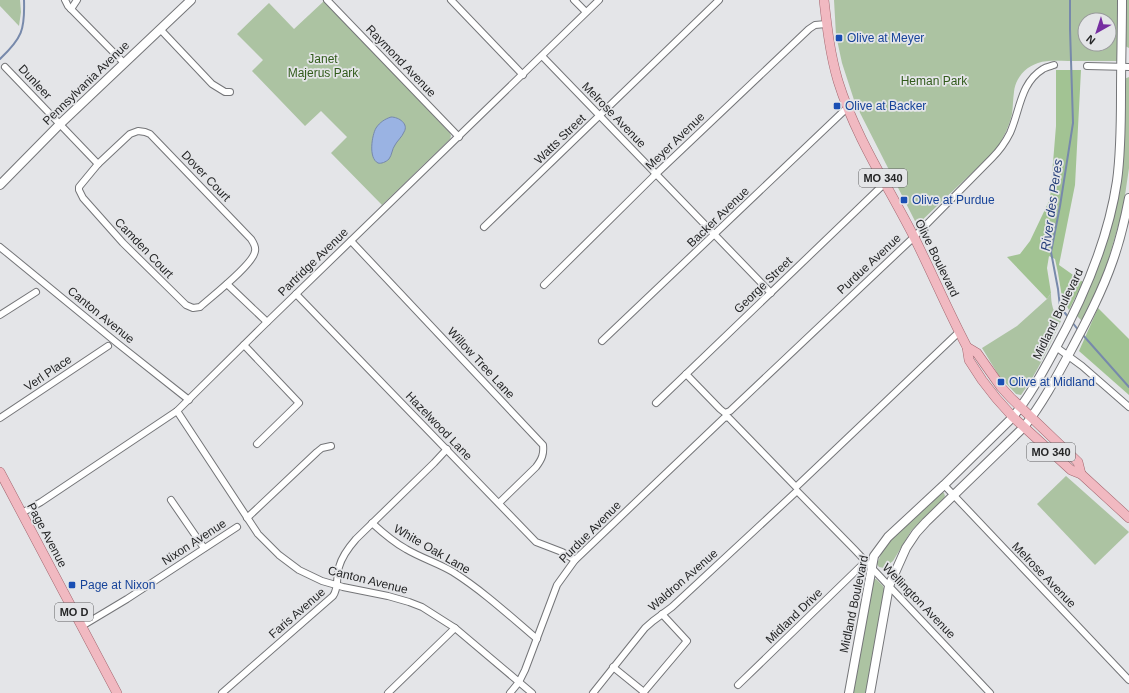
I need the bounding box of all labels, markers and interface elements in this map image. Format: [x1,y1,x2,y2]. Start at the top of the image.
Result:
north arrow [1077,12,1117,52]
street label: Raymond Avenue [363,22,439,100]
place label: Olive at Meyer [847,31,924,45]
marker: Olive at Meyer [834,33,844,43]
text: N [1084,33,1098,47]
street label: Pennsylvania Avenue [40,38,132,128]
park label: Janet Majerus Park [288,52,359,80]
street label: Dunleer [16,62,54,102]
park label: Heman Park [901,74,968,88]
street label: Melrose Avenue [579,79,649,151]
place label: Olive at Backer [845,99,926,113]
marker: Olive at Backer [832,101,842,111]
street label: Meyer Avenue [643,109,708,173]
street label: Watts Street [532,111,589,167]
street label: Dover Court [178,148,234,205]
water label: River des Peres [1038,158,1065,252]
road number: MO 340 [859,169,907,187]
street label: Backer Avenue [684,184,752,250]
place label: Olive at Purdue [912,193,995,207]
marker: Olive at Purdue [899,195,909,205]
street label: Camden Court [112,215,177,281]
street label: Olive Boulevard [912,217,962,299]
street label: Partridge Avenue [275,225,351,299]
street label: Purdue Avenue [834,231,904,297]
street label: George Street [731,253,795,316]
street label: Midland Boulevard [1030,266,1086,362]
street label: Canton Avenue [65,284,137,346]
street label: Willow Tree Lane [444,325,518,402]
street label: Verl Place [22,352,75,394]
place label: Olive at Midland [1009,375,1095,389]
marker: Olive at Midland [996,377,1006,387]
street label: Hazelwood Lane [403,389,475,463]
road number: MO 340 [1027,443,1075,461]
street label: Purdue Avenue [556,498,624,566]
street label: Page Avenue [24,500,70,570]
street label: Nixon Avenue [159,516,229,568]
street label: White Oak Lane [391,521,473,577]
street label: Melrose Avenue [1009,539,1079,611]
street label: Waldron Avenue [645,546,721,614]
street label: Midland Boulevard [837,554,871,654]
street label: Wellington Avenue [880,561,959,642]
street label: Canton Avenue [327,563,410,597]
place label: Page at Nixon [80,578,155,592]
marker: Page at Nixon [67,580,77,590]
street label: Faris Avenue [266,585,328,641]
street label: Midland Drive [763,585,825,647]
road number: MO D [55,603,93,621]

